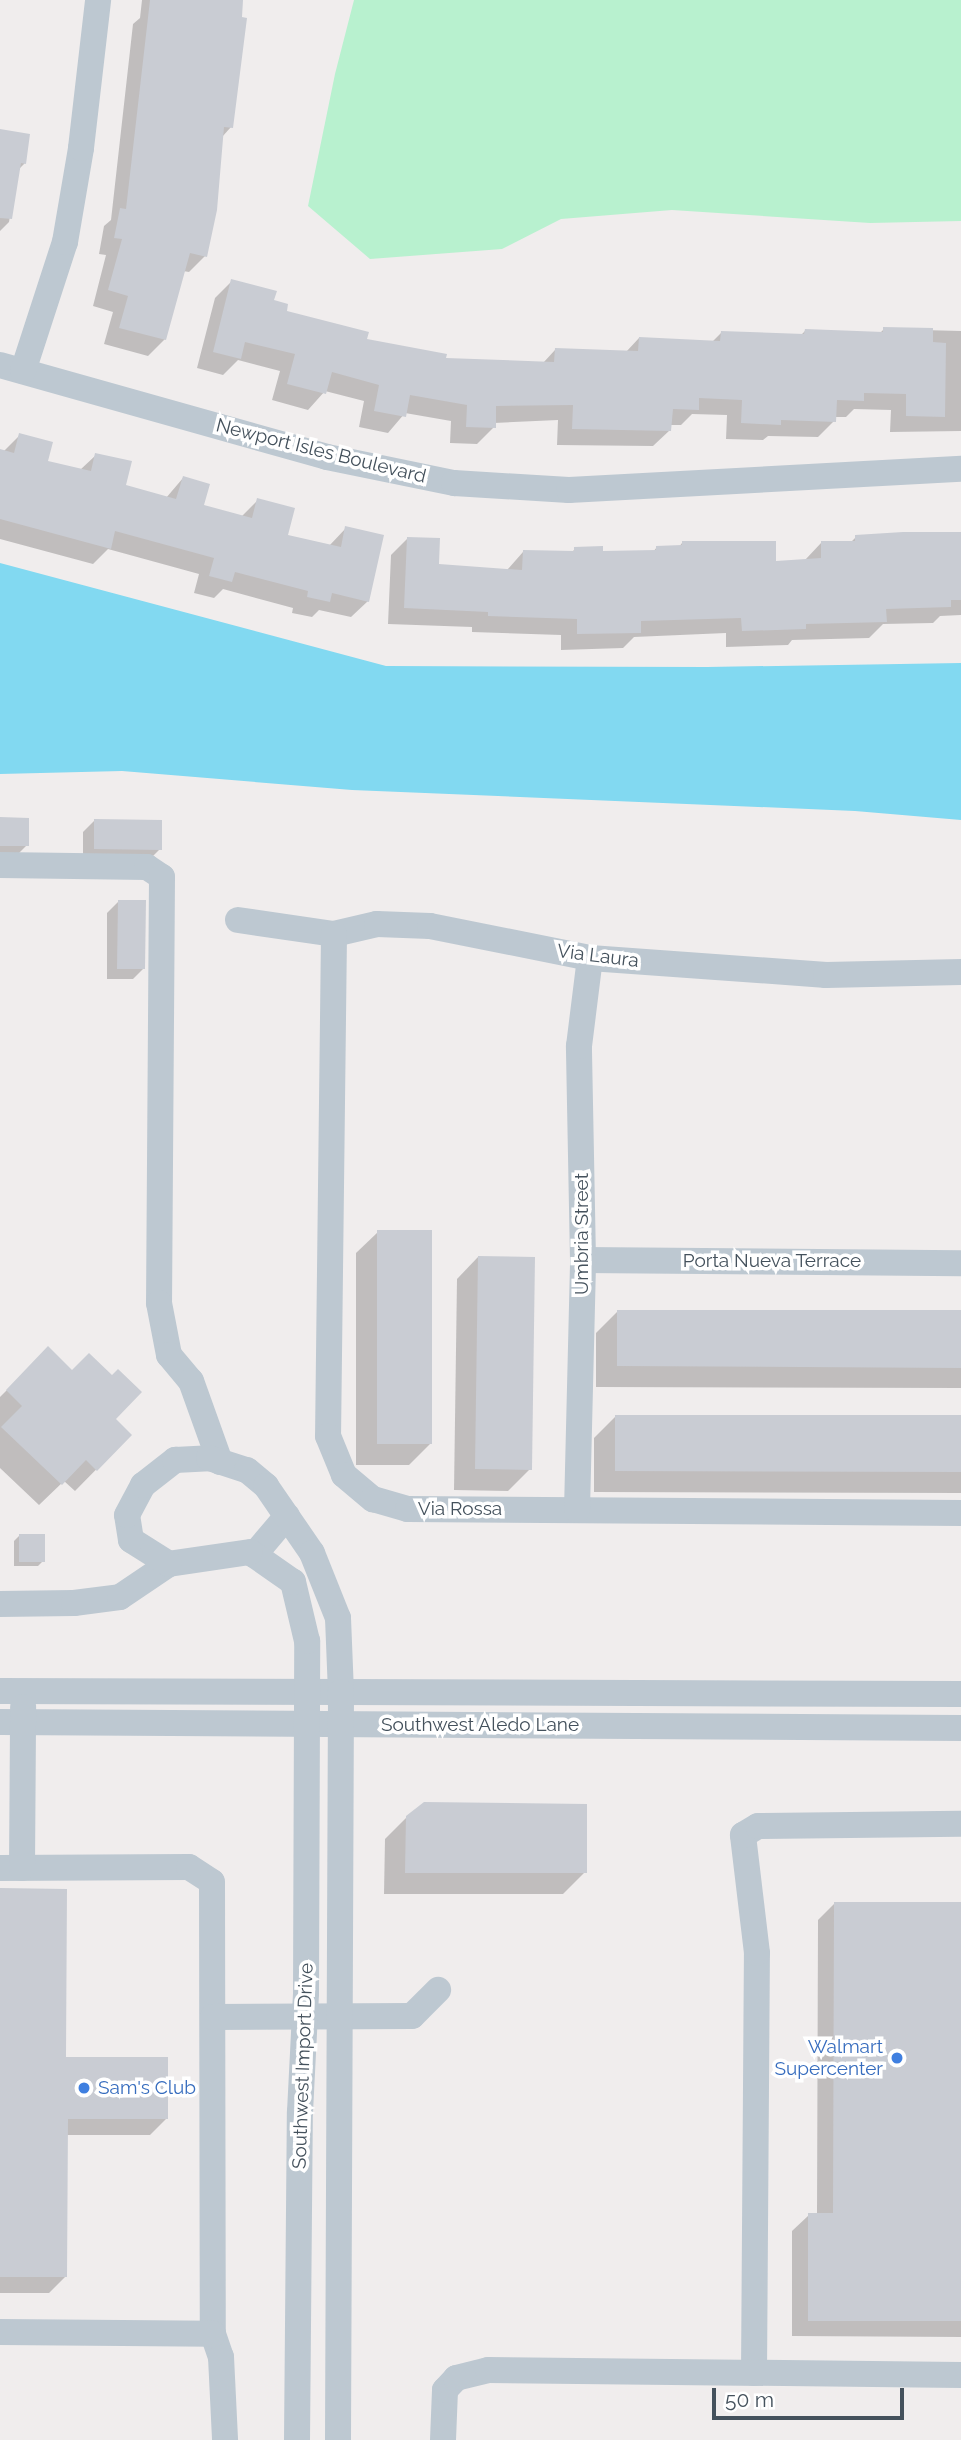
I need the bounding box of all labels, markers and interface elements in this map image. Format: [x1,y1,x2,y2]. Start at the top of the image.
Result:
street label: Newport Isles Boulevard [214,414,428,488]
street label: Via Laura [556,940,640,972]
street label: Umbria Street [571,1173,593,1295]
street label: Porta Nueva Terrace [683,1250,861,1272]
street label: Via Rossa [418,1498,502,1520]
street label: Southwest Aledo Lane [381,1714,579,1736]
street label: Southwest Import Drive [288,1962,318,2170]
place label: Walmart Supercenter [774,2036,883,2080]
marker: Walmart Supercenter [889,2050,905,2066]
place label: Sam's Club [98,2077,196,2099]
marker: Sam's Club [76,2080,92,2096]
scale bar [716,2374,908,2418]
text: 50 m [725,2387,774,2412]

